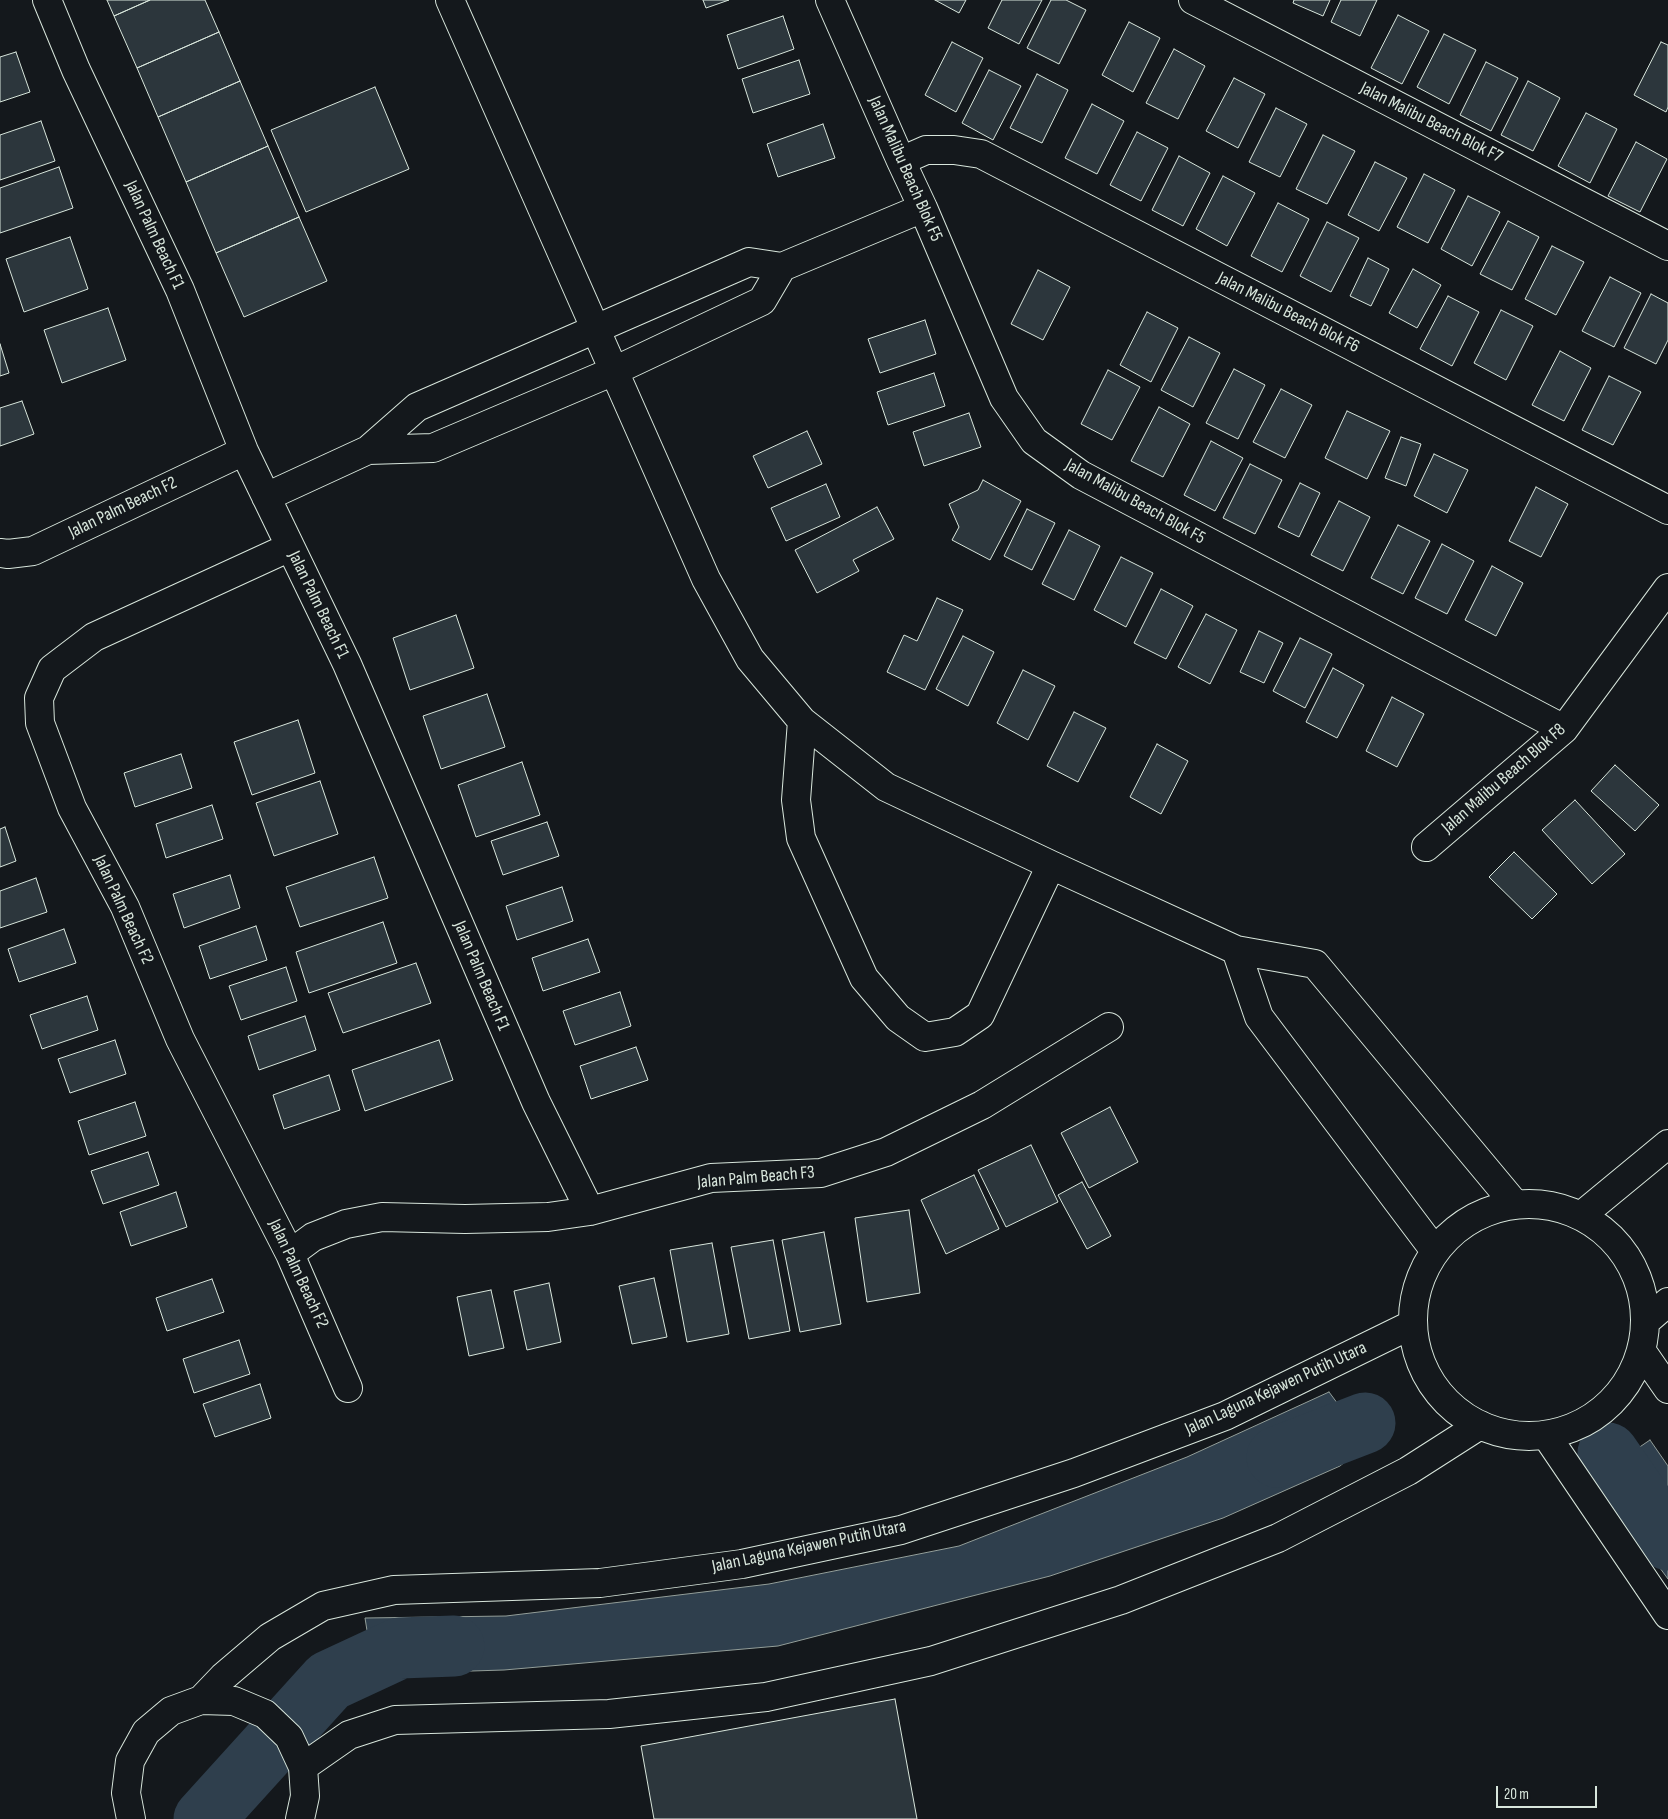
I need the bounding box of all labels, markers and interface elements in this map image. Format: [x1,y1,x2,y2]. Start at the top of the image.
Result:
street label: Jalan Malibu Beach Blok F7 [1356,78,1506,168]
street label: Jalan Malibu Beach Blok F5 [863,93,947,245]
street label: Jalan Palm Beach F1 [120,177,188,293]
street label: Jalan Malibu Beach Blok F6 [1213,268,1363,358]
street label: Jalan Malibu Beach Blok F5 [1061,455,1209,549]
street label: Jalan Palm Beach F2 [65,472,181,544]
street label: Jalan Palm Beach F1 [283,548,353,662]
street label: Jalan Malibu Beach Blok F8 [1438,719,1570,839]
street label: Jalan Palm Beach F2 [88,852,158,968]
street label: Jalan Palm Beach F1 [448,918,514,1034]
street label: Jalan Palm Beach F3 [696,1162,816,1194]
street label: Jalan Palm Beach F2 [263,1216,333,1332]
street label: Jalan Laguna Kejawen Putih Utara [1182,1337,1370,1441]
street label: Jalan Laguna Kejawen Putih Utara [710,1516,908,1578]
scale bar [1498,1776,1599,1808]
text: 20 m [1504,1785,1529,1804]

